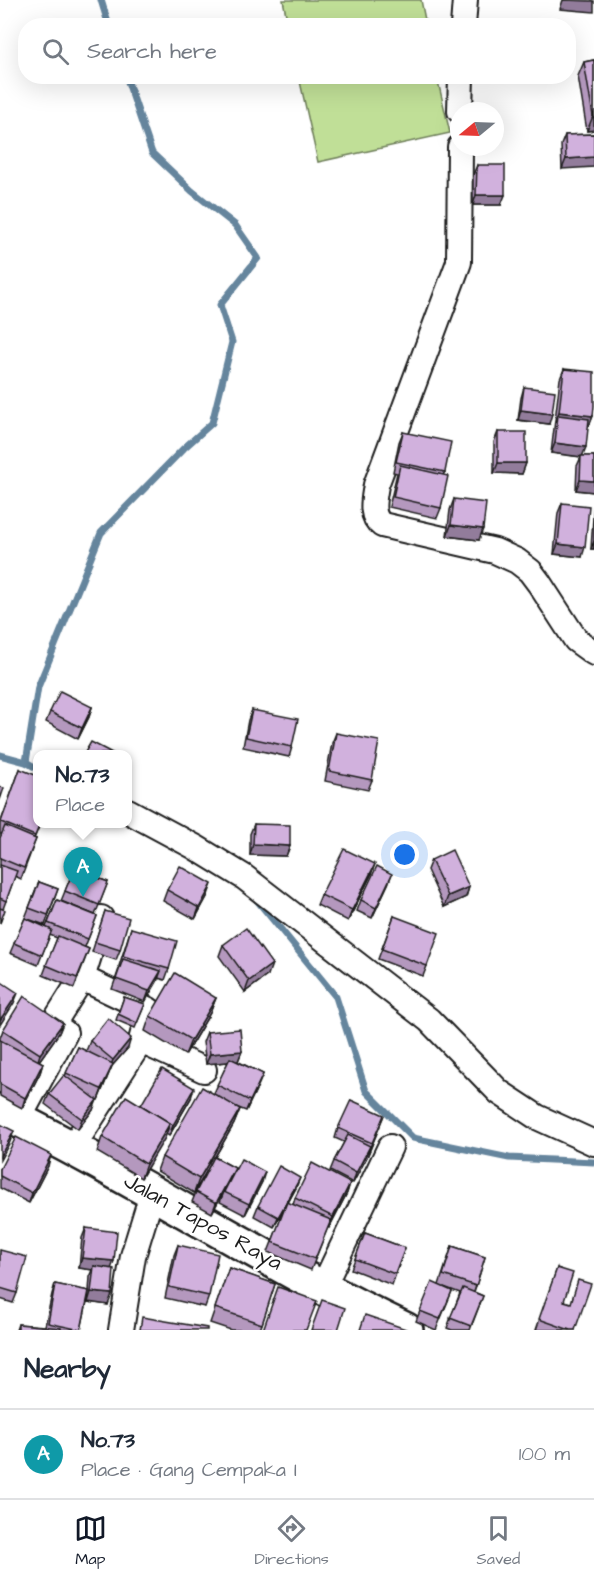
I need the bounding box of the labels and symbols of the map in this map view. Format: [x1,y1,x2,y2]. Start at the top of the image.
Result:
north arrow [450,102,504,156]
your location [390,840,419,869]
pin: A [64,848,103,897]
street label: Jalan Tapos Raya [118,1166,288,1279]

